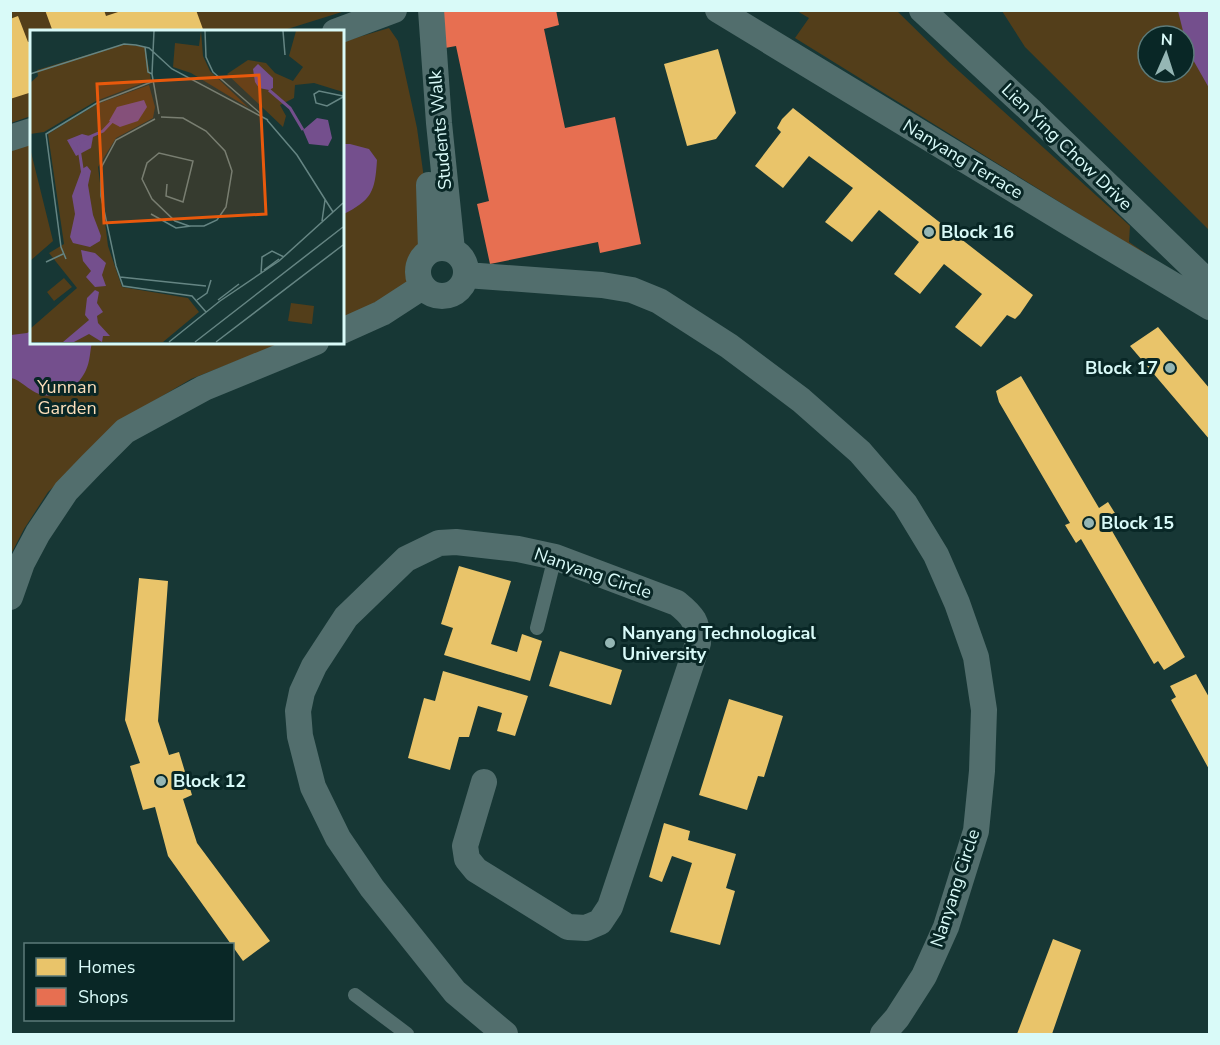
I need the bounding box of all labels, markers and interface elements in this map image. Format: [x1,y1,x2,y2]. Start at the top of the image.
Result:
north arrow [1136,24,1196,84]
text: N [1160,29,1173,51]
inset map [30,30,344,344]
street label: Students Walk [423,68,457,191]
street label: Lien Ying Chow Drive [996,78,1138,216]
street label: Nanyang Terrace [898,114,1028,204]
place label: Block 16 [941,220,1014,244]
marker: Block 16 [922,225,936,239]
place label: Block 17 [1085,356,1158,380]
marker: Block 17 [1163,361,1177,375]
park label: Yunnan Garden [36,375,97,420]
place label: Block 15 [1101,511,1174,535]
marker: Block 15 [1082,516,1096,530]
street label: Nanyang Circle [531,542,655,604]
place label: Nanyang Technological University [622,621,816,666]
marker: Nanyang Technological University [603,636,617,650]
place label: Block 12 [173,769,246,793]
marker: Block 12 [154,774,168,788]
street label: Nanyang Circle [925,826,985,950]
legend [24,943,234,1021]
text: Homes [78,955,135,979]
text: Shops [78,985,128,1009]

